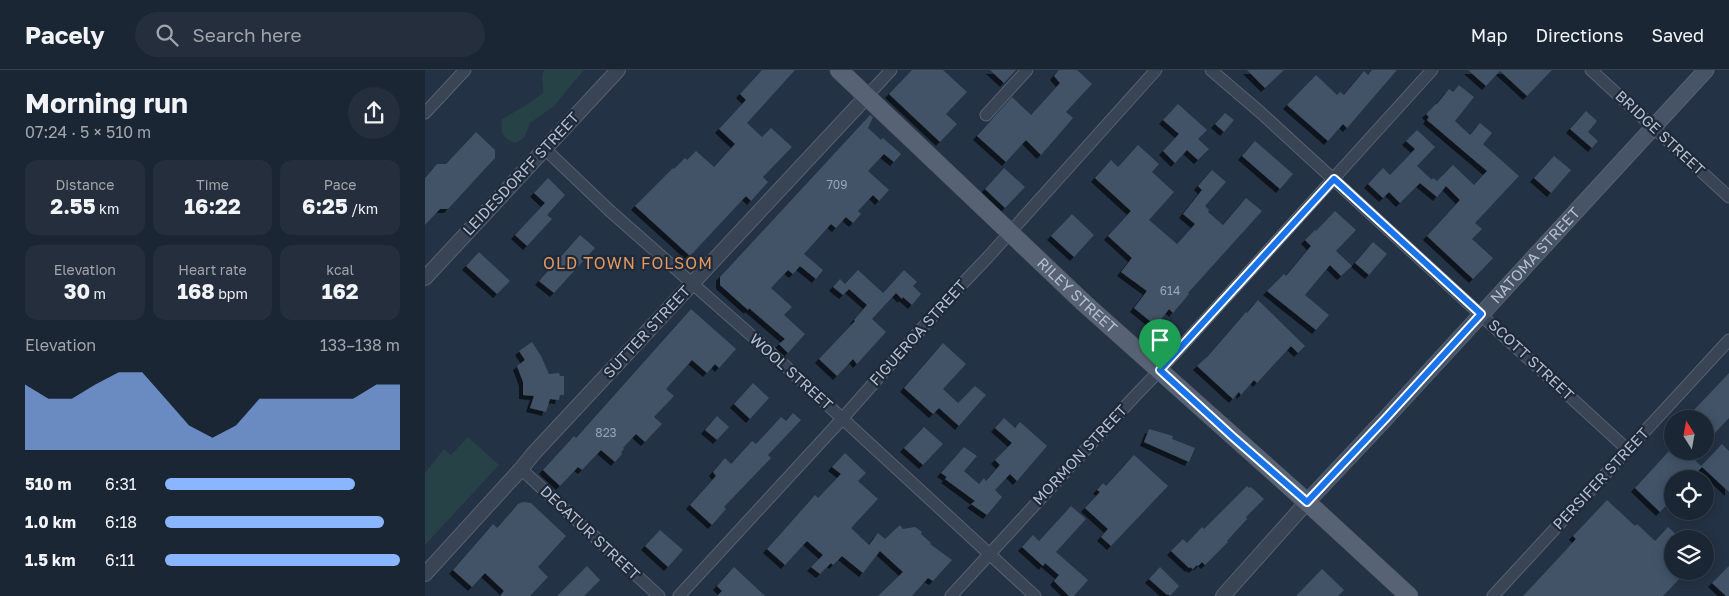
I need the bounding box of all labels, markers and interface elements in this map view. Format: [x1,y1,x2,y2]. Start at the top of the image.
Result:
search box [135,12,485,57]
text: Pacely [25,20,105,49]
icon: search [153,21,181,49]
text: Search here [193,23,301,46]
text: Map [1471,24,1507,46]
text: Directions [1535,24,1623,46]
text: Saved [1651,24,1704,46]
text: Morning run [25,86,188,119]
street label: BRIDGE STREET [1612,86,1709,178]
button: share [348,87,400,139]
street label: LEIDESDORFF STREET [459,108,582,239]
text: 07:24 · 5 × 510 m [25,122,151,142]
text: Distance [55,176,114,193]
text: Time [196,176,229,193]
text: Pace [324,176,357,193]
house number: 709 [826,177,848,192]
text: 2.55 [50,193,96,219]
text: 16:22 [184,193,241,219]
text: 6:25 [302,193,348,219]
text: km [96,200,119,217]
text: /km [348,200,378,217]
street label: NATOMA STREET [1486,203,1583,307]
district label: OLD TOWN FOLSOM [543,253,713,273]
street label: RILEY STREET [1034,253,1122,337]
text: Elevation [54,261,116,278]
text: Heart rate [178,261,247,278]
text: kcal [326,261,354,278]
street label: FIGUEROA STREET [865,276,969,389]
text: 30 [64,278,90,304]
text: 168 [177,278,215,304]
text: 162 [322,278,359,304]
street label: SUTTER STREET [599,281,694,381]
house number: 614 [1160,283,1180,298]
text: m [90,285,106,302]
text: bpm [215,285,248,302]
street label: SCOTT STREET [1485,315,1578,403]
pin [1139,319,1181,370]
icon: arrive [1146,326,1174,354]
street label: WOOL STREET [746,329,837,413]
text: Elevation [25,335,96,355]
text: 133–138 m [320,335,400,355]
street label: MORMON STREET [1028,401,1130,508]
north arrow [1664,410,1714,460]
map controls [1664,410,1714,580]
street label: PERSIFER STREET [1549,424,1652,533]
house number: 823 [595,425,617,440]
button: locate [1664,470,1714,520]
text: 510 m [25,474,71,494]
text: 6:31 [105,474,137,494]
street label: DECATUR STREET [537,482,644,583]
text: 1.0 km [25,512,76,532]
text: 6:18 [105,512,137,532]
button: layers [1664,530,1714,580]
text: 1.5 km [25,550,75,570]
text: 6:11 [105,550,135,570]

